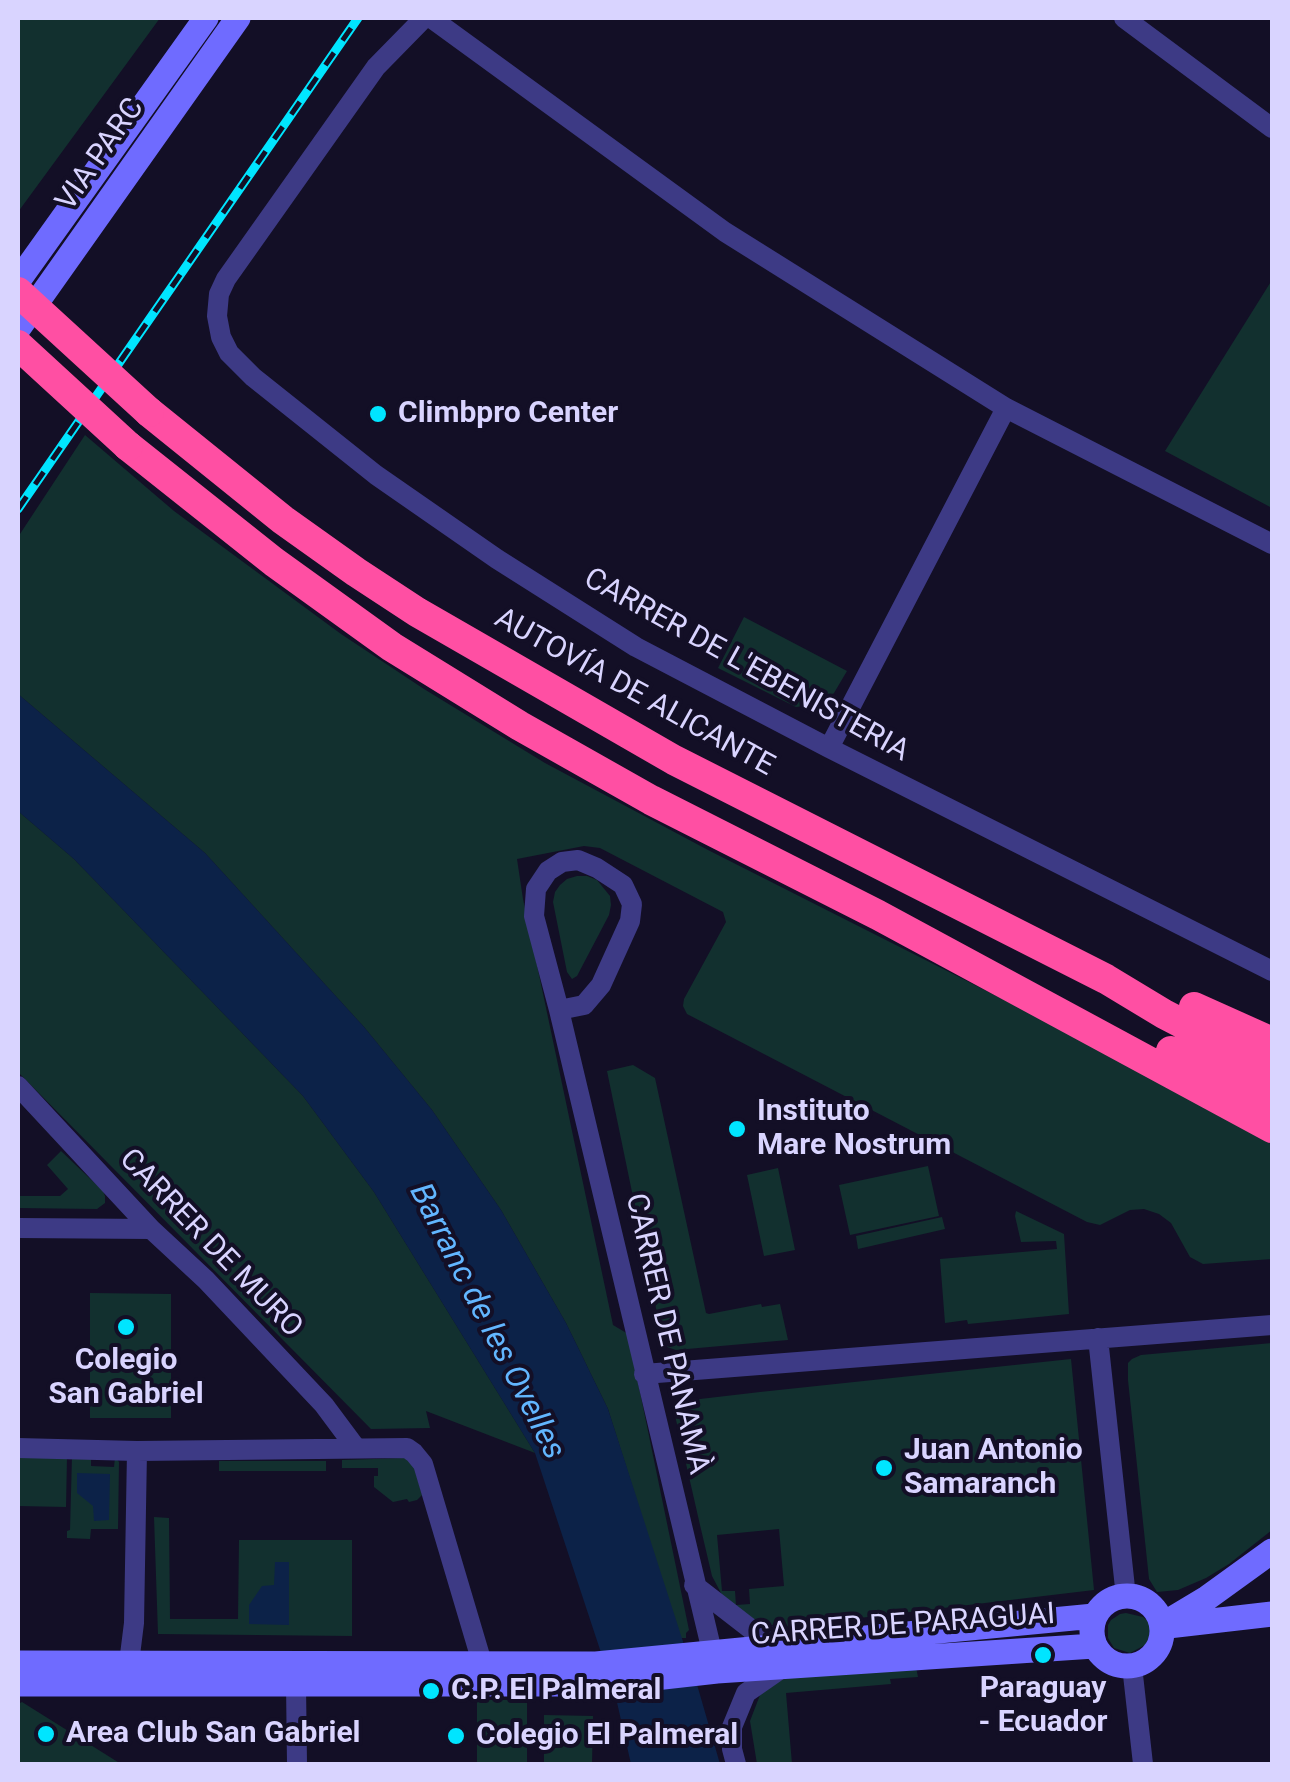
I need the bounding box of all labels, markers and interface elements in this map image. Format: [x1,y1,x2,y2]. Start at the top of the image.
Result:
street label: VIA PARC [49,92,153,218]
place label: Climbpro Center [398,396,618,432]
marker: Climbpro Center [367,403,389,425]
street label: CARRER DE L'EBENISTERIA [577,561,915,771]
street label: AUTOVÍA DE ALICANTE [488,601,780,785]
place label: Instituto Mare Nostrum [757,1094,951,1164]
marker: Instituto Mare Nostrum [726,1118,748,1140]
street label: CARRER DE MURO [111,1142,309,1346]
water label: Barranc de les Ovelles [400,1178,572,1466]
street label: CARRER DE PANAMÀ [616,1190,716,1478]
marker: Colegio San Gabriel [115,1316,137,1338]
place label: Colegio San Gabriel [48,1343,204,1414]
place label: Juan Antonio Samaranch [904,1433,1083,1504]
marker: Juan Antonio Samaranch [873,1457,895,1479]
street label: CARRER DE PARAGUAI [750,1597,1056,1655]
marker: Paraguay - Ecuador [1032,1644,1054,1666]
place label: Paraguay - Ecuador [978,1671,1108,1742]
place label: C.P. El Palmeral [451,1673,661,1709]
marker: C.P. El Palmeral [420,1680,442,1702]
place label: Area Club San Gabriel [66,1716,361,1752]
place label: Colegio El Palmeral [476,1718,738,1754]
marker: Area Club San Gabriel [35,1723,57,1745]
marker: Colegio El Palmeral [445,1725,467,1747]

